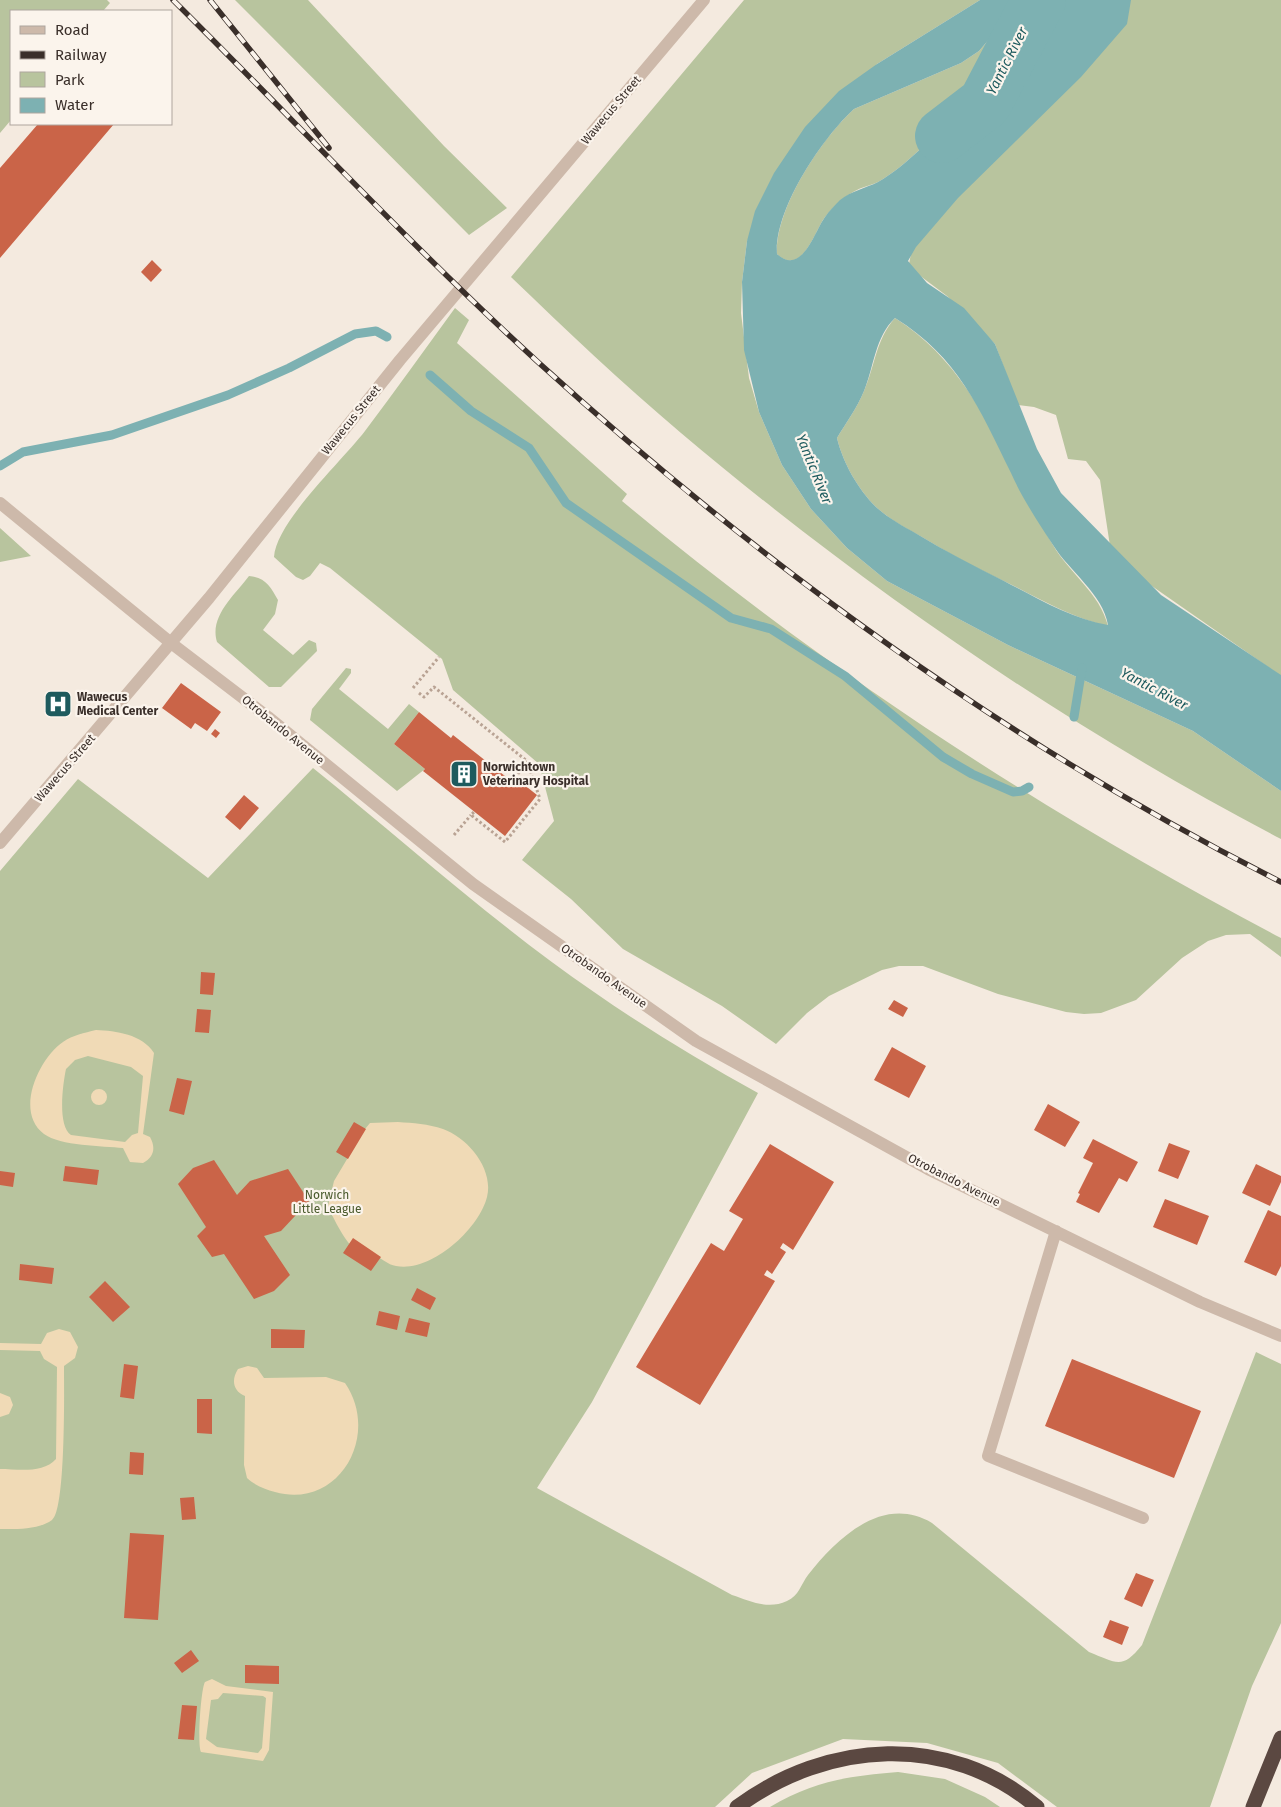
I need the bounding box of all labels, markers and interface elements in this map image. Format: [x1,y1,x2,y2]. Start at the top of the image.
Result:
legend [10,10,172,125]
text: Road [55,21,90,39]
water label: Yantic River [983,24,1032,98]
text: Railway [55,46,107,64]
text: Park [55,71,85,89]
street label: Wawecus Street [578,72,644,147]
text: Water [55,96,94,114]
street label: Wawecus Street [319,382,384,457]
water label: Yantic River [792,432,836,507]
water label: Yantic River [1118,664,1191,714]
hospital icon: Wawecus Medical Center [43,689,73,719]
place label: Wawecus Medical Center [77,690,158,718]
street label: Otrobando Avenue [239,693,327,767]
street label: Wawecus Street [32,731,99,805]
building icon: Norwichtown Veterinary Hospital [449,759,479,789]
place label: Norwichtown Veterinary Hospital [482,760,589,788]
street label: Otrobando Avenue [558,941,650,1011]
street label: Otrobando Avenue [906,1151,1002,1209]
park label: Norwich Little League [292,1188,362,1216]

